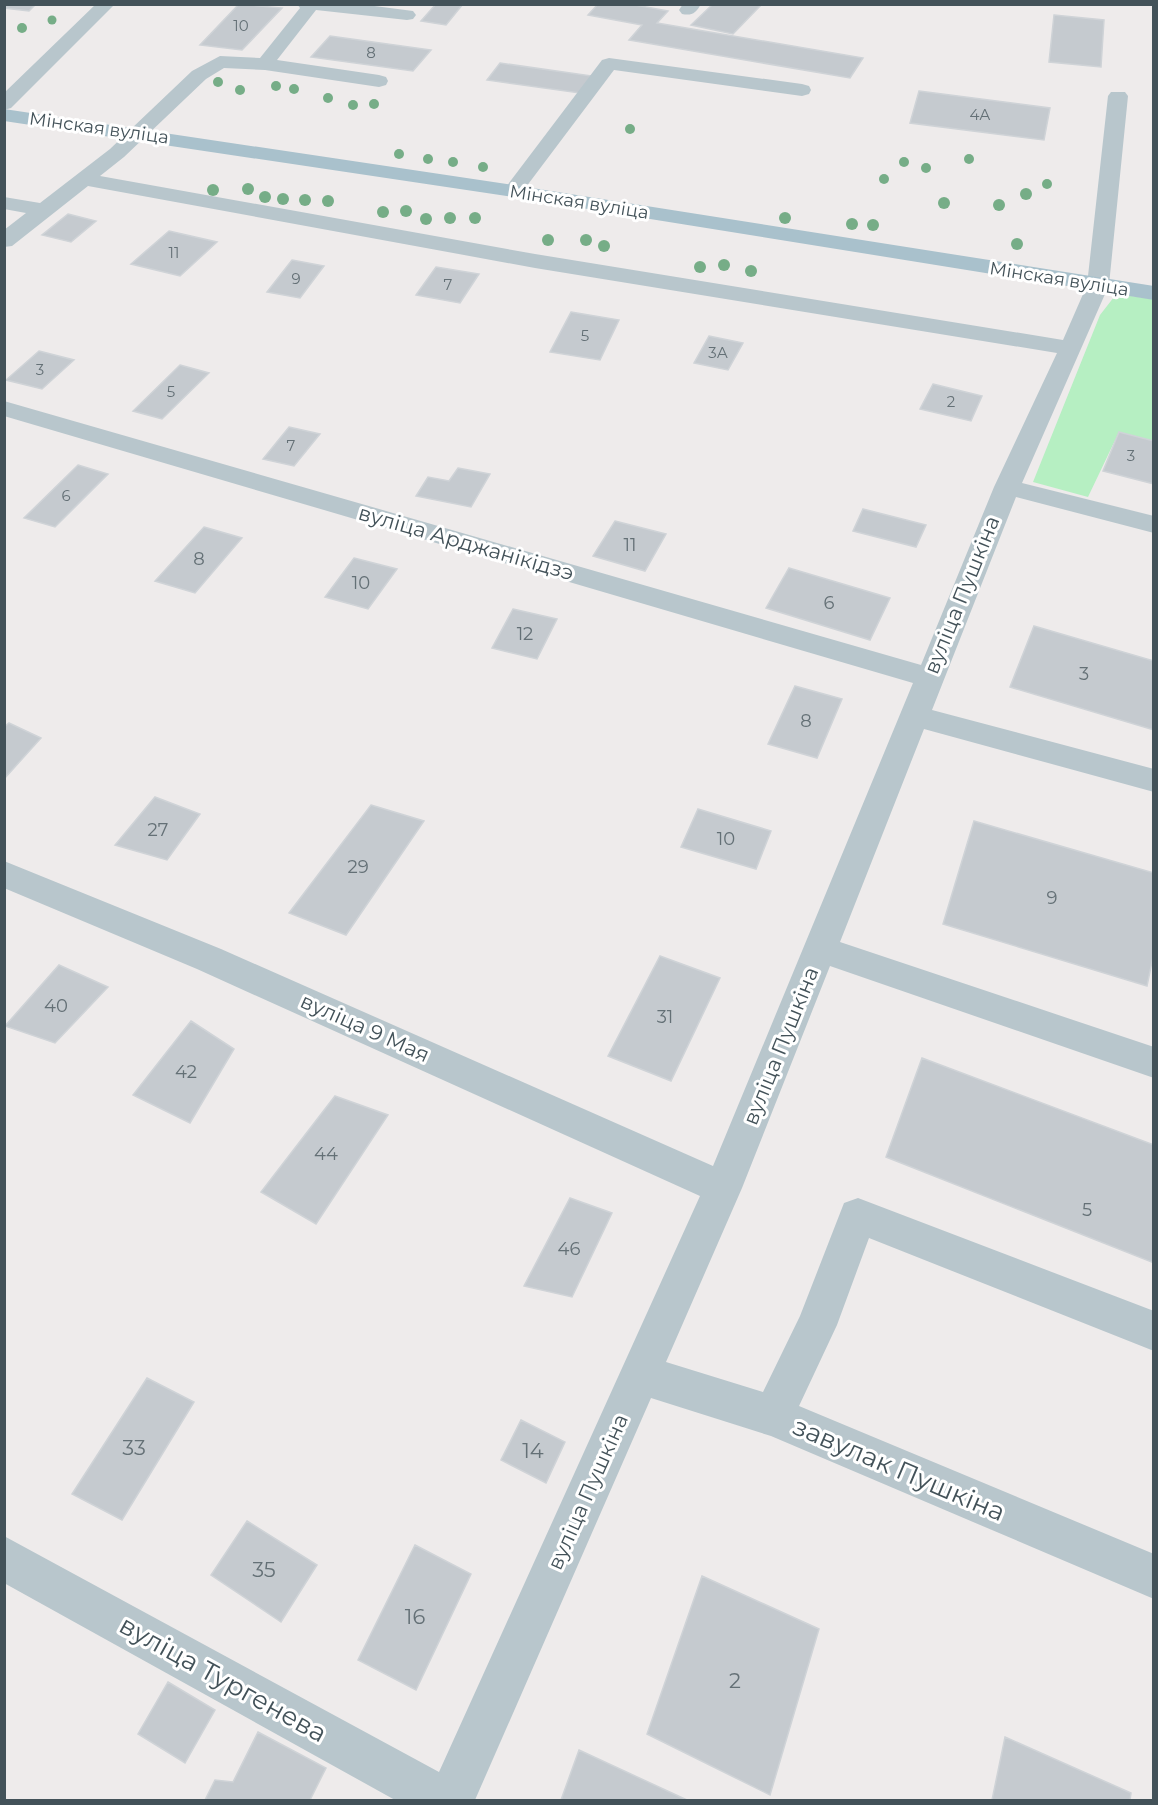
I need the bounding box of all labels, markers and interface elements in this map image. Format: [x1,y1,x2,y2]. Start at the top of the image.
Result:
house number: 10 [233,16,249,35]
house number: 8 [366,43,376,62]
house number: 4А [969,105,991,124]
street label: Мінская вуліца [28,107,170,149]
street label: Мінская вуліца [508,180,650,224]
house number: 11 [169,243,179,262]
street label: Мінская вуліца [988,257,1130,301]
house number: 9 [291,269,301,288]
house number: 7 [444,275,453,294]
house number: 5 [581,326,589,345]
house number: 3А [708,343,728,362]
house number: 3 [36,360,44,379]
house number: 5 [167,382,175,401]
house number: 2 [947,392,955,411]
house number: 7 [287,436,296,455]
house number: 3 [1127,446,1135,465]
house number: 6 [61,486,71,505]
street label: вуліца Арджанікідзэ [356,500,577,585]
street label: вуліца Пушкіна [918,512,1005,677]
house number: 11 [624,534,637,556]
house number: 8 [193,548,205,570]
house number: 10 [352,572,370,594]
house number: 6 [824,592,835,614]
house number: 12 [517,623,533,645]
house number: 3 [1079,663,1089,685]
house number: 8 [800,710,812,732]
house number: 27 [148,819,168,841]
house number: 10 [717,828,735,850]
house number: 29 [347,856,369,878]
house number: 9 [1047,887,1058,909]
street label: вуліца Пушкіна [737,963,824,1128]
street label: вуліца 9 Мая [297,988,434,1067]
house number: 40 [44,995,68,1017]
house number: 31 [657,1006,673,1028]
house number: 42 [175,1061,197,1083]
house number: 44 [314,1143,338,1165]
house number: 5 [1082,1199,1092,1221]
house number: 46 [558,1238,580,1260]
street label: вуліца Пушкіна [542,1410,633,1574]
street label: завулак Пушкіна [788,1410,1010,1528]
house number: 33 [122,1435,146,1460]
house number: 14 [522,1438,544,1463]
house number: 35 [252,1557,276,1582]
house number: 16 [405,1604,425,1629]
street label: вуліца Тургенева [114,1609,332,1749]
house number: 2 [729,1668,741,1693]

